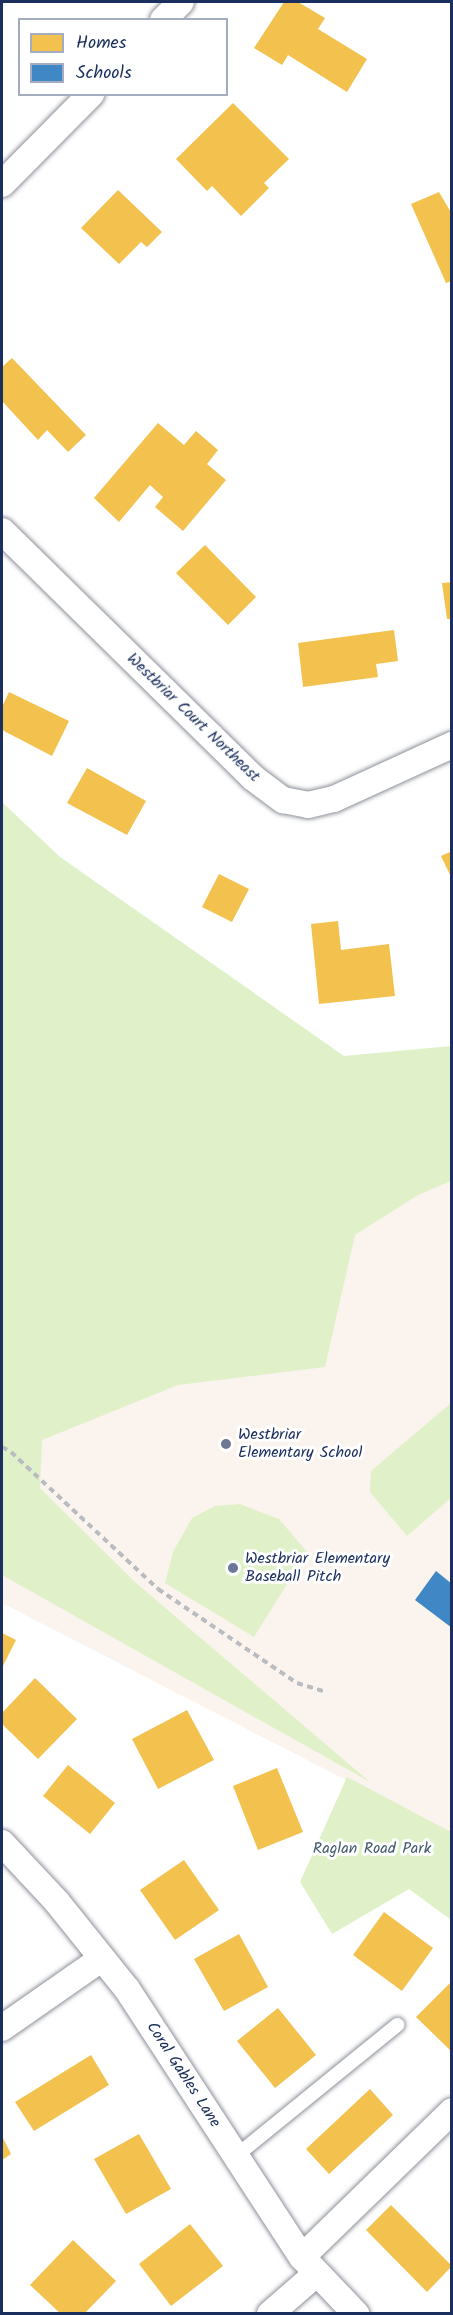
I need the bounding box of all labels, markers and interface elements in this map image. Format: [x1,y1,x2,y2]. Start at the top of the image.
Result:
legend [18,18,228,96]
text: Homes [76,29,126,58]
text: Schools [76,59,132,88]
street label: Westbriar Court Northeast [122,649,264,787]
place label: Westbriar Elementary School [238,1425,362,1463]
marker: Westbriar Elementary School [219,1437,233,1451]
place label: Westbriar Elementary Baseball Pitch [245,1549,390,1587]
marker: Westbriar Elementary Baseball Pitch [226,1561,240,1575]
park label: Raglan Road Park [313,1839,431,1859]
street label: Coral Gables Lane [142,2019,224,2131]

